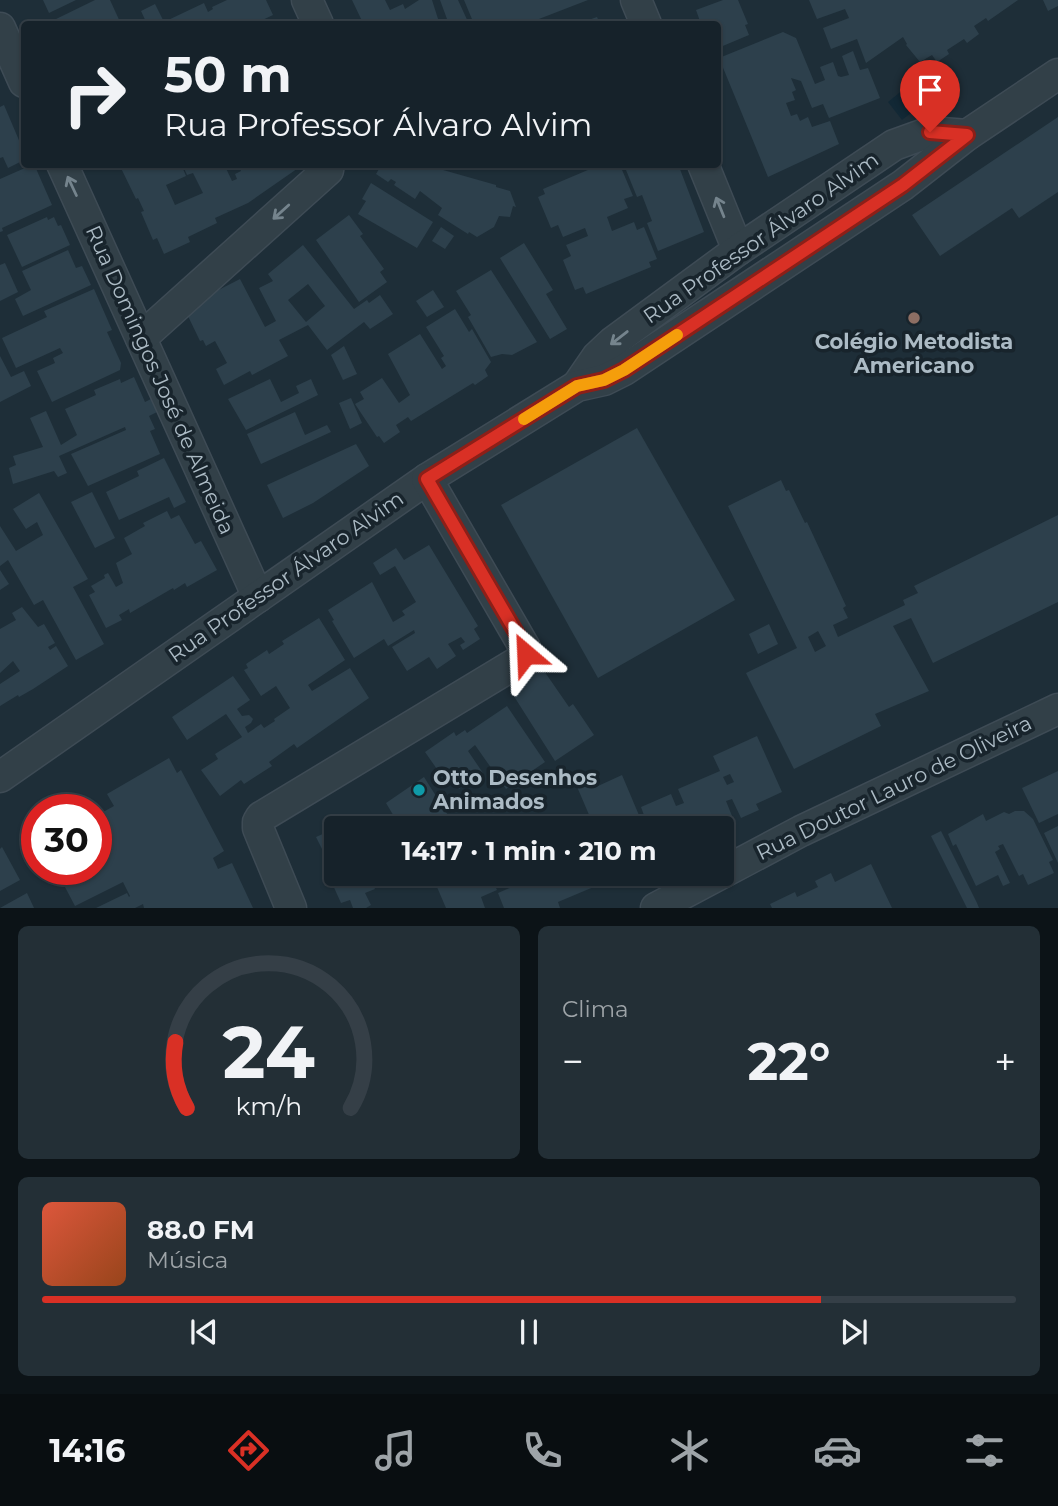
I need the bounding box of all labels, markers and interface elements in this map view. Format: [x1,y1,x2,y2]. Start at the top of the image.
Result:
text: 50 m [164,45,292,104]
icon: right [49,49,140,140]
pin [900,60,960,132]
icon: arrive [911,71,949,109]
text: Rua Professor Álvaro Alvim [164,105,593,144]
street label: Rua Professor Álvaro Alvim [638,147,883,328]
one-way arrow [65,176,78,198]
one-way arrow [713,197,726,219]
one-way arrow [272,204,290,220]
street label: Rua Domingos José de Almeida [81,221,240,538]
marker: Colégio Metodista Americano [906,310,922,326]
place label: Colégio Metodista Americano [815,329,1013,378]
one-way arrow [610,330,629,345]
street label: Rua Professor Álvaro Alvim [163,486,408,667]
position arrow [489,617,563,691]
street label: Rua Doutor Lauro de Oliveira [752,710,1036,865]
place label: Otto Desenhos Animados [432,765,597,814]
marker: Otto Desenhos Animados [411,782,427,798]
speed limit sign: 30 [21,794,112,885]
text: 14:17 · 1 min · 210 m [401,835,657,867]
text: Clima [562,995,629,1023]
text: 24 [223,1009,315,1097]
text: 22° [747,1030,831,1093]
text: − [562,1038,584,1085]
text: + [994,1038,1016,1085]
text: km/h [236,1091,302,1121]
text: 88.0 FM [147,1214,255,1246]
text: Música [147,1246,228,1274]
icon: previous [185,1313,223,1351]
icon: pause [510,1313,548,1351]
icon: next [835,1313,873,1351]
icon: directions [224,1426,273,1475]
icon: music [371,1426,420,1475]
icon: phone [518,1426,567,1475]
icon: climate [665,1426,714,1475]
icon: car [813,1426,862,1475]
icon: filters [960,1426,1009,1475]
text: 14:16 [49,1431,125,1470]

